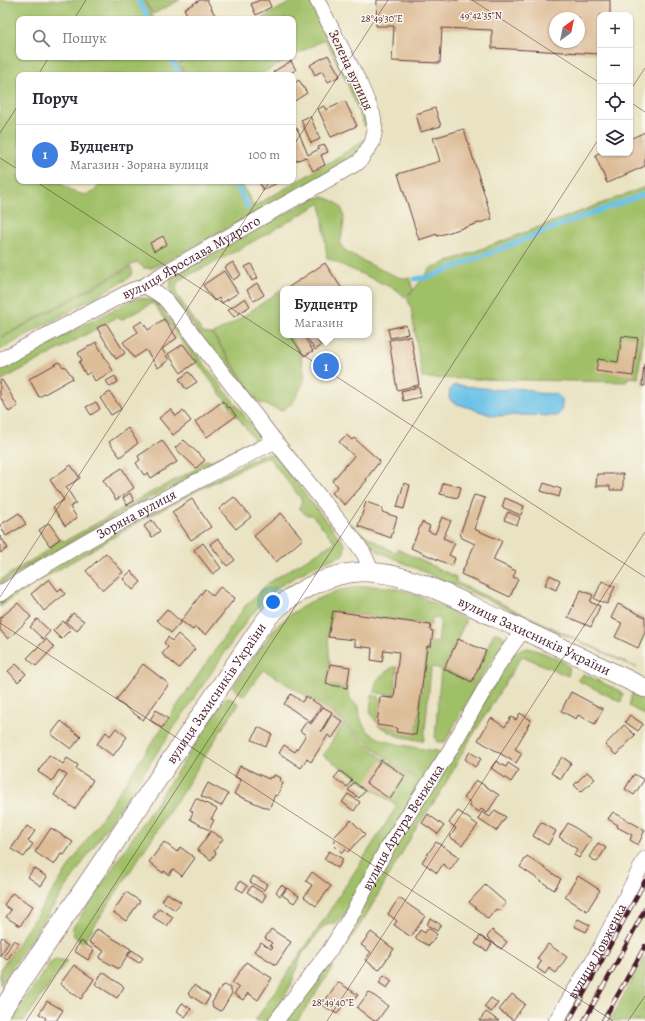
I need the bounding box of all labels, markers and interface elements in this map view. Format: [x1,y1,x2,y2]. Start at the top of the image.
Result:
text: 49°42'35"N [460,9,502,22]
text: 28°49'30"E [361,12,403,25]
north arrow [549,12,585,48]
map controls [597,12,633,156]
button: + [597,12,633,48]
search box [16,16,296,60]
icon: search [30,27,52,49]
street label: Зелена вулиця [324,27,378,114]
text: Пошук [62,28,107,48]
button: − [597,48,633,84]
button: locate [597,84,633,120]
text: Поруч [32,87,78,110]
button: layers [597,120,633,156]
text: Будцентр [70,136,134,156]
text: 1 [43,146,47,163]
text: 100 m [248,146,280,163]
text: Магазин · Зоряна вулиця [70,156,209,173]
street label: вулиця Ярослава Мудрого [118,211,264,303]
popup [280,286,372,338]
text: Будцентр [294,294,358,314]
text: Магазин [294,314,343,331]
pin: 1 [313,351,339,381]
street label: Зоряна вулиця [93,484,180,543]
street label: вулиця Захисників України [455,591,614,680]
your location [263,592,283,612]
street label: вулиця Захисників України [161,619,270,767]
street label: вулиця Артура Венжика [357,760,448,894]
street label: вулиця Довженка [562,900,631,1002]
text: 28°49'40"E [312,996,354,1009]

